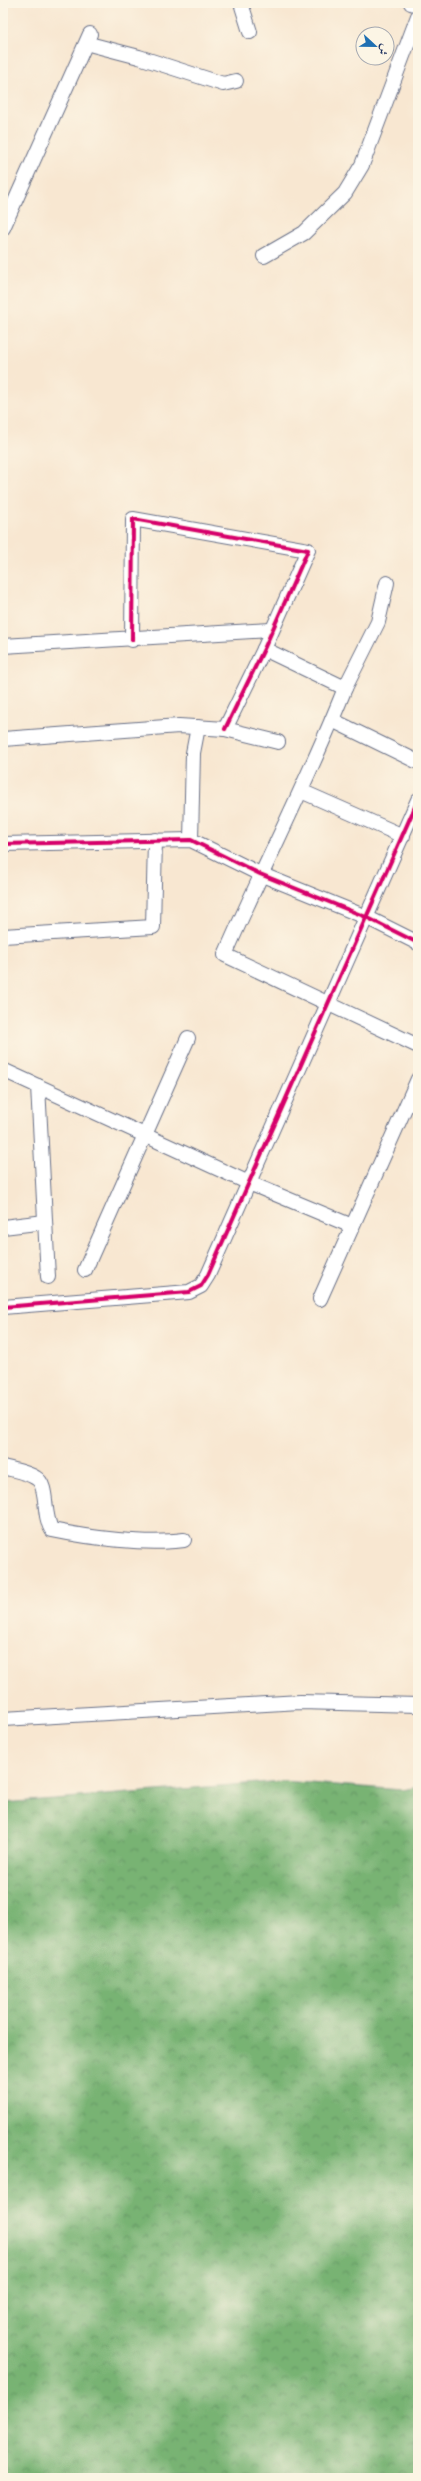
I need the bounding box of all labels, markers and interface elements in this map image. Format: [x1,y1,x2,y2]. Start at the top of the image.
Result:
north arrow [355,26,395,66]
text: ش [376,42,390,56]

